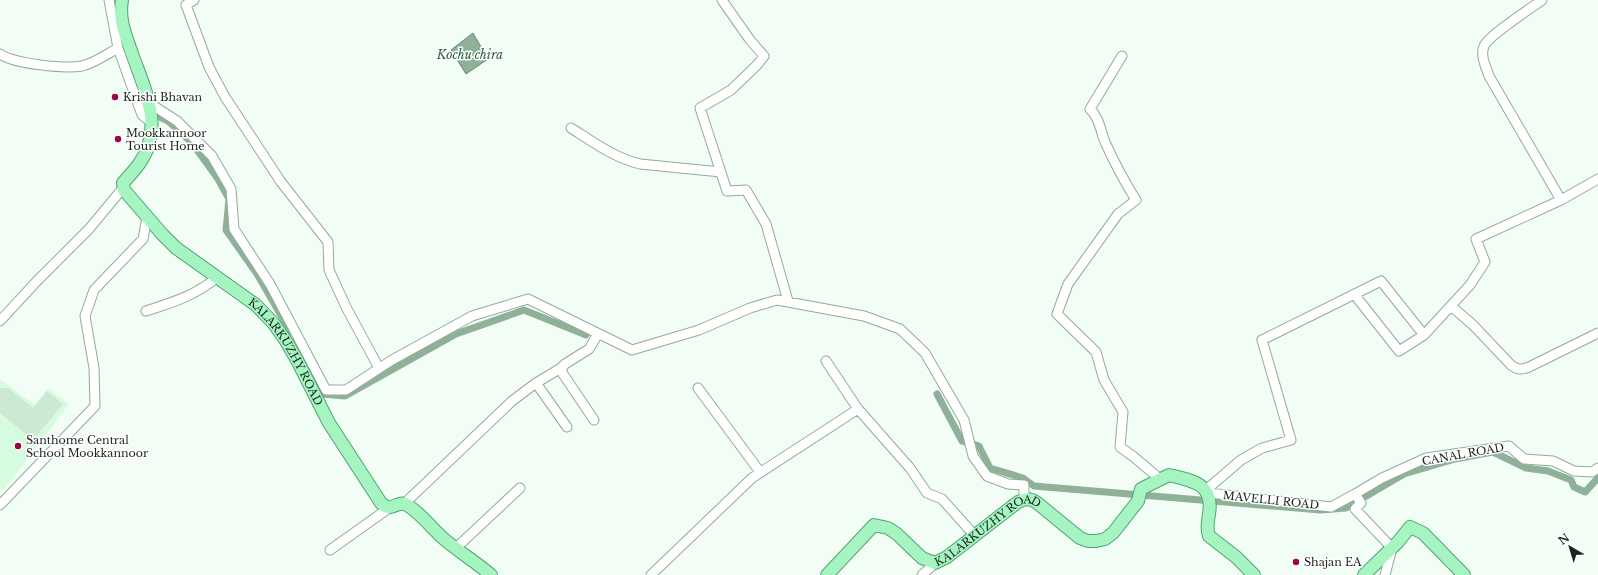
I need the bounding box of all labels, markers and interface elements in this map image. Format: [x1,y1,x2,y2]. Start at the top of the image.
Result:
water label: Kochu chira [436,47,503,62]
place label: Krishi Bhavan [123,90,203,104]
marker: Krishi Bhavan [110,92,120,102]
place label: Mookkannoor Tourist Home [126,126,207,153]
marker: Mookkannoor Tourist Home [113,134,123,144]
street label: KALARKUZHY ROAD [246,295,326,408]
place label: Santhome Central School Mookkannoor [26,433,149,460]
street label: CANAL ROAD [1421,440,1505,468]
marker: Santhome Central School Mookkannoor [13,441,23,451]
street label: MAVELLI ROAD [1222,488,1320,512]
street label: KALARKUZHY ROAD [932,492,1044,569]
north arrow [1550,527,1590,567]
text: N [1555,530,1573,548]
place label: Shajan EA [1304,555,1362,569]
marker: Shajan EA [1291,557,1301,567]

